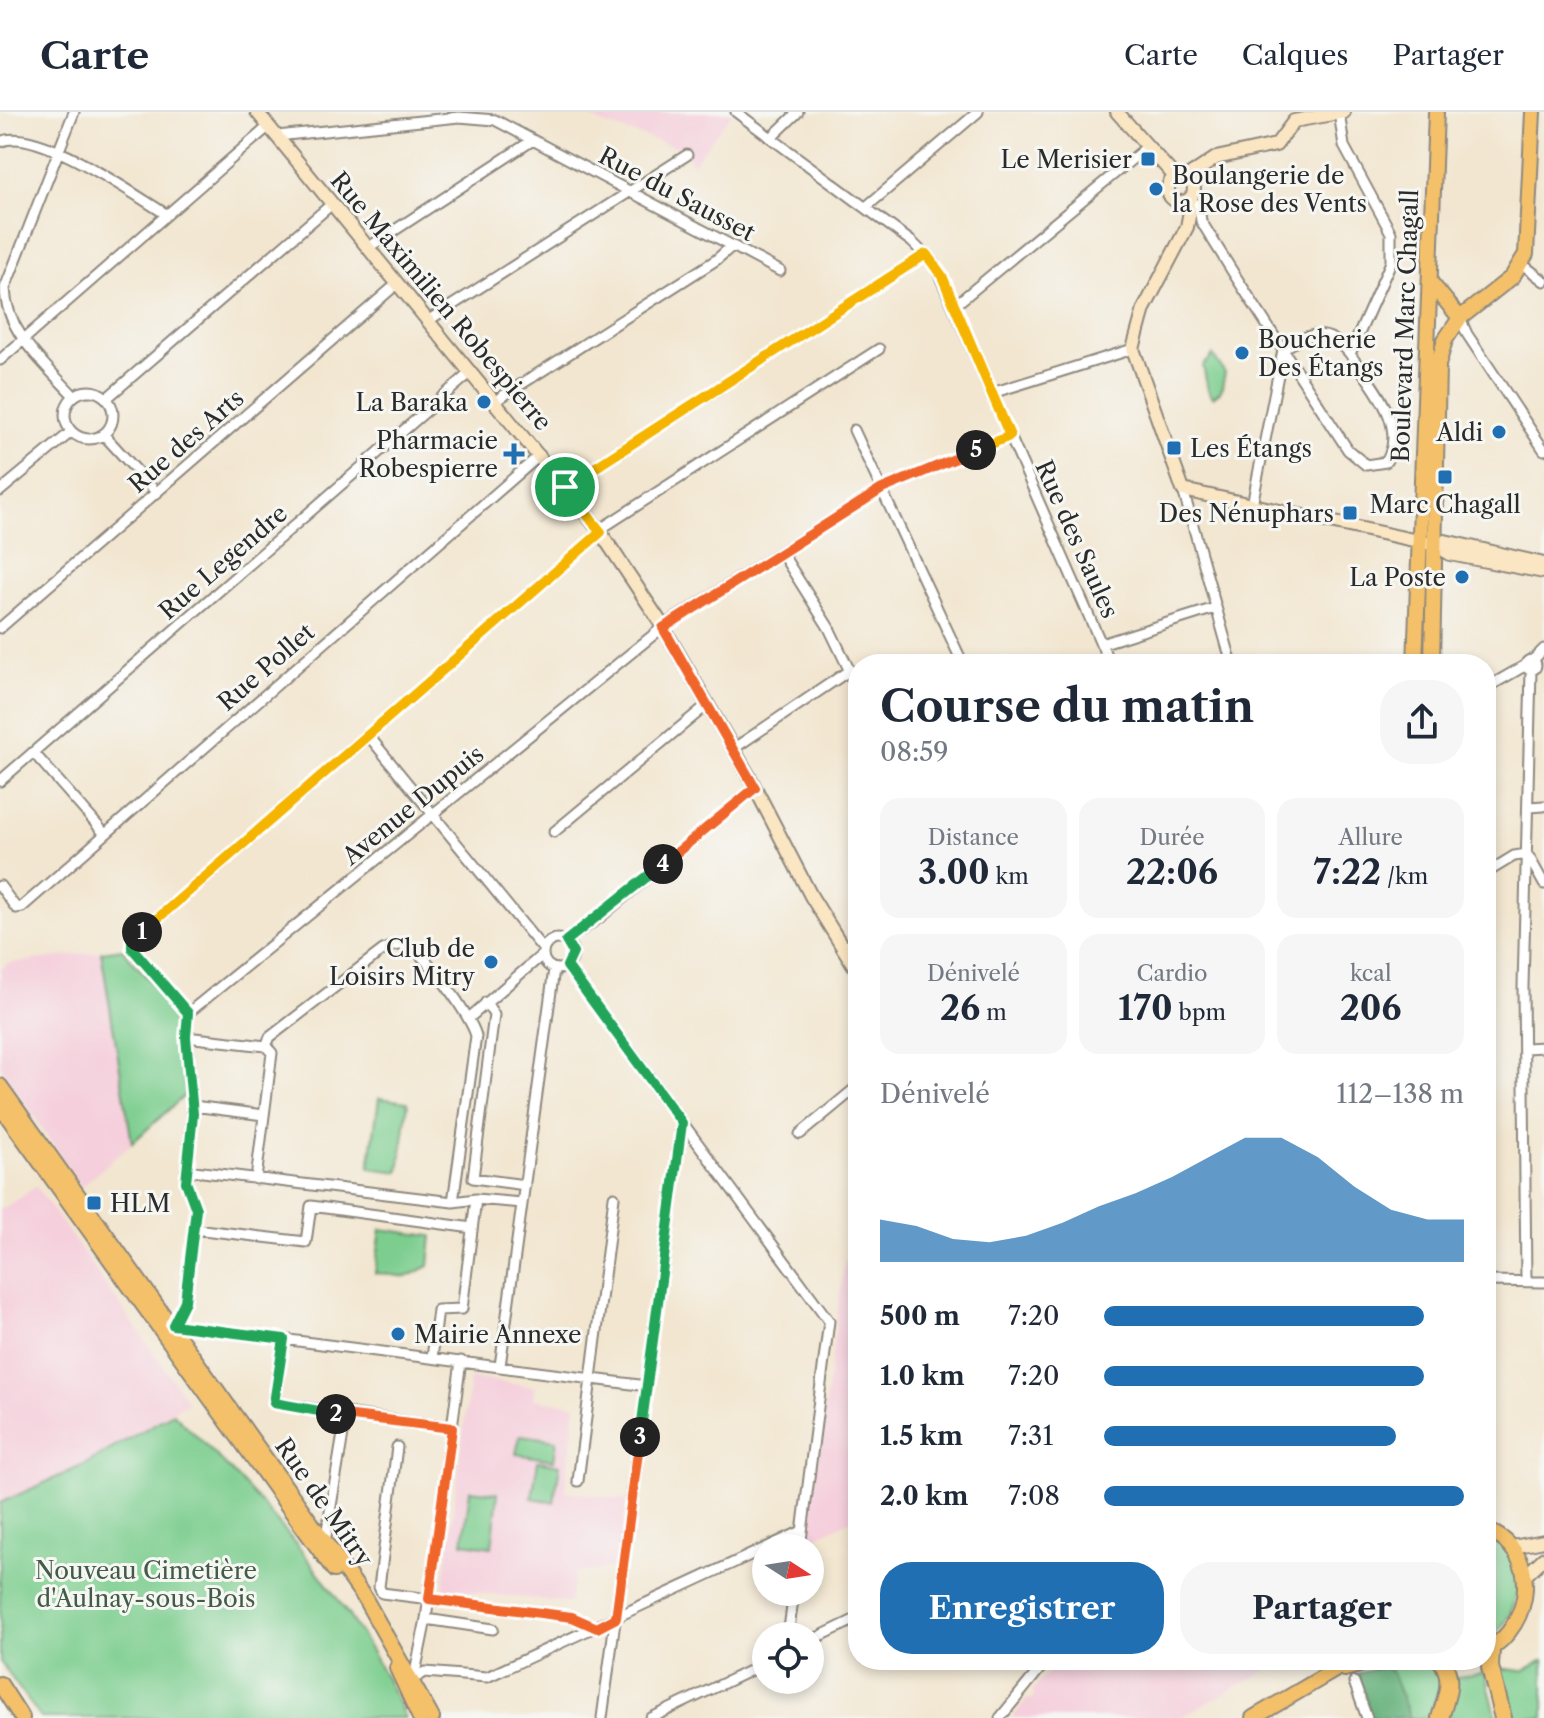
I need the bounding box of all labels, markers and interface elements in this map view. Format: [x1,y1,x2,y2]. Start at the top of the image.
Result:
text: Carte [40,32,149,79]
text: Carte [1124,38,1198,72]
text: Calques [1242,38,1349,72]
text: Partager [1393,38,1504,72]
street label: Rue du Sausset [594,141,760,248]
place label: Le Merisier [1001,145,1132,174]
marker: Le Merisier [1139,150,1157,168]
place label: Boulangerie de la Rose des Vents [1172,161,1367,218]
street label: Rue Maximilien Robespierre [324,166,558,436]
marker: Boulangerie de la Rose des Vents [1147,180,1165,198]
street label: Boulevard Marc Chagall [1386,189,1424,463]
place label: Boucherie Des Étangs [1258,325,1384,382]
marker: Boucherie Des Étangs [1233,344,1251,362]
street label: Rue des Arts [123,383,249,499]
place label: La Baraka [355,388,468,417]
marker: La Baraka [475,393,493,411]
place label: Aldi [1435,418,1483,447]
marker: Aldi [1490,423,1508,441]
place label: Pharmacie Robespierre [359,426,498,483]
pin: 5 [956,430,996,470]
place label: Les Étangs [1190,434,1312,463]
text: 5 [970,436,982,463]
marker: Les Étangs [1165,439,1183,457]
marker: Pharmacie Robespierre [505,445,523,463]
pin [531,453,599,521]
street label: Rue des Saules [1029,456,1125,622]
icon: arrive [543,465,587,509]
marker: Marc Chagall [1436,468,1454,486]
place label: Marc Chagall [1369,490,1521,519]
street label: Rue Legendre [153,499,293,625]
place label: Des Nénuphars [1159,499,1334,528]
marker: Des Nénuphars [1341,504,1359,522]
place label: La Poste [1349,563,1446,592]
marker: La Poste [1453,568,1471,586]
street label: Rue Pollet [212,617,321,717]
text: Course du matin [880,679,1254,733]
button: share [1380,680,1464,764]
text: 08:59 [880,736,949,768]
street label: Avenue Dupuis [336,739,489,871]
text: Distance [928,824,1019,851]
text: Durée [1139,824,1204,851]
text: Allure [1339,824,1403,851]
pin: 4 [643,844,683,884]
text: 4 [656,850,670,877]
text: 3.00 [918,851,990,893]
text: 22:06 [1126,851,1218,893]
text: 7:22 [1313,851,1381,893]
text: km [990,863,1029,890]
text: /km [1381,863,1428,890]
pin: 1 [122,912,162,952]
text: 1 [137,918,147,945]
place label: Club de Loisirs Mitry [329,934,476,991]
marker: Club de Loisirs Mitry [482,953,500,971]
text: Dénivelé [927,960,1020,987]
text: Cardio [1136,960,1208,987]
text: kcal [1350,960,1391,987]
text: 26 [940,987,980,1029]
text: 170 [1118,987,1173,1029]
text: 206 [1340,987,1402,1029]
text: m [980,999,1007,1026]
text: bpm [1173,999,1226,1026]
text: Dénivelé [880,1078,990,1110]
text: 112–138 m [1336,1078,1464,1110]
place label: HLM [110,1189,171,1218]
marker: HLM [85,1194,103,1212]
text: 500 m [880,1300,960,1332]
text: 7:20 [1008,1300,1060,1332]
place label: Mairie Annexe [414,1320,581,1349]
marker: Mairie Annexe [389,1325,407,1343]
text: 1.0 km [880,1360,965,1392]
text: 7:20 [1008,1360,1060,1392]
pin: 2 [316,1394,356,1434]
text: 2 [330,1400,343,1427]
pin: 3 [620,1417,660,1457]
text: 1.5 km [880,1420,963,1452]
text: 7:31 [1008,1420,1053,1452]
text: 3 [634,1423,646,1450]
street label: Rue de Mitry [269,1432,379,1572]
text: 2.0 km [880,1480,968,1512]
text: 7:08 [1008,1480,1060,1512]
north arrow [752,1534,824,1606]
map controls [752,1534,824,1694]
park label: Nouveau Cimetière d'Aulnay-sous-Bois [35,1556,257,1613]
button: Enregistrer [880,1562,1164,1654]
button: Partager [1180,1562,1464,1654]
button: locate [752,1622,824,1694]

